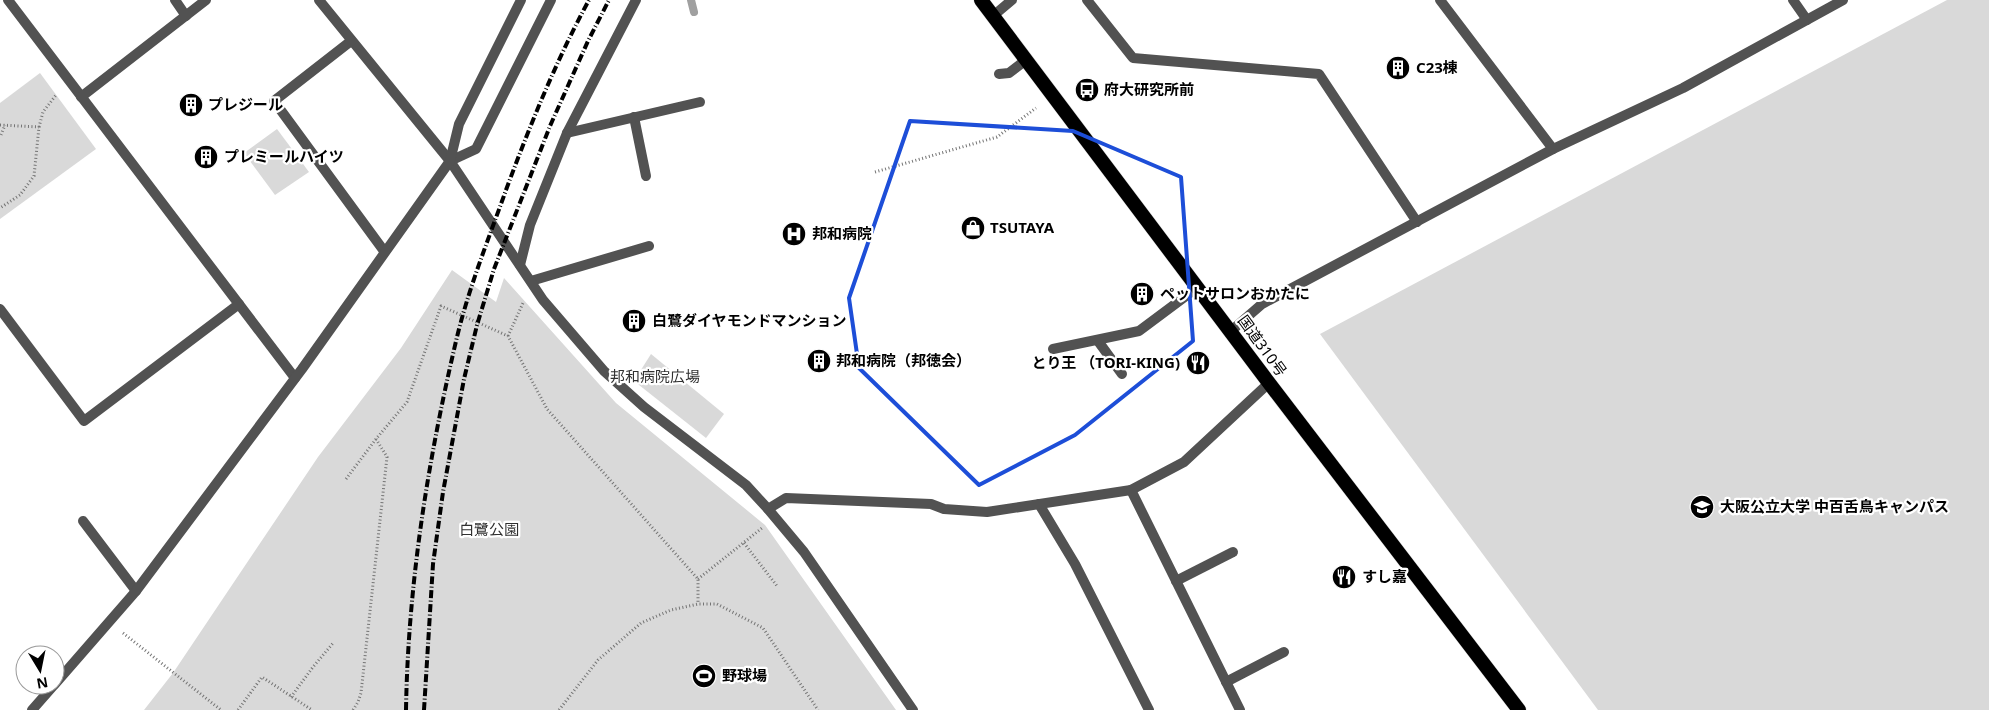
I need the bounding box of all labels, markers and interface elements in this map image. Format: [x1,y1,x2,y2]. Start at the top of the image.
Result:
building icon: C23棟 [1385,55,1411,81]
place label: C23棟 [1416,57,1458,77]
bus stop icon: 府大研究所前 [1074,77,1100,103]
place label: 府大研究所前 [1104,79,1194,99]
building icon: プレジール [178,92,204,118]
place label: プレジール [208,94,283,114]
building icon: プレミールハイツ [193,144,219,170]
place label: プレミールハイツ [224,146,344,166]
shop icon: TSUTAYA [960,215,986,241]
place label: TSUTAYA [990,217,1055,237]
hospital icon: 邦和病院 [781,221,807,247]
place label: 邦和病院 [812,223,872,243]
building icon: ペットサロンおかたに [1129,281,1155,307]
place label: ペットサロンおかたに [1160,283,1310,303]
building icon: 白鷺ダイヤモンドマンション [621,308,647,334]
place label: 白鷺ダイヤモンドマンション [652,310,847,330]
street label: 国道310号 [1234,311,1292,380]
building icon: 邦和病院（邦徳会） [806,348,832,374]
place label: 邦和病院（邦徳会） [836,350,971,370]
restaurant icon: とり王 （TORI-KING) [1185,350,1211,376]
place label: とり王 （TORI-KING) [1031,352,1180,372]
park label: 邦和病院広場 [610,366,700,386]
school or university icon: 大阪公立大学 中百舌鳥キャンパス [1689,494,1715,520]
place label: 大阪公立大学 中百舌鳥キャンパス [1720,496,1949,516]
park label: 白鷺公園 [459,519,519,539]
restaurant icon: すし嘉 [1331,564,1357,590]
place label: すし嘉 [1362,566,1407,586]
north arrow [15,645,65,695]
sports icon: 野球場 [691,663,717,689]
place label: 野球場 [722,665,767,685]
text: N [35,673,50,694]

